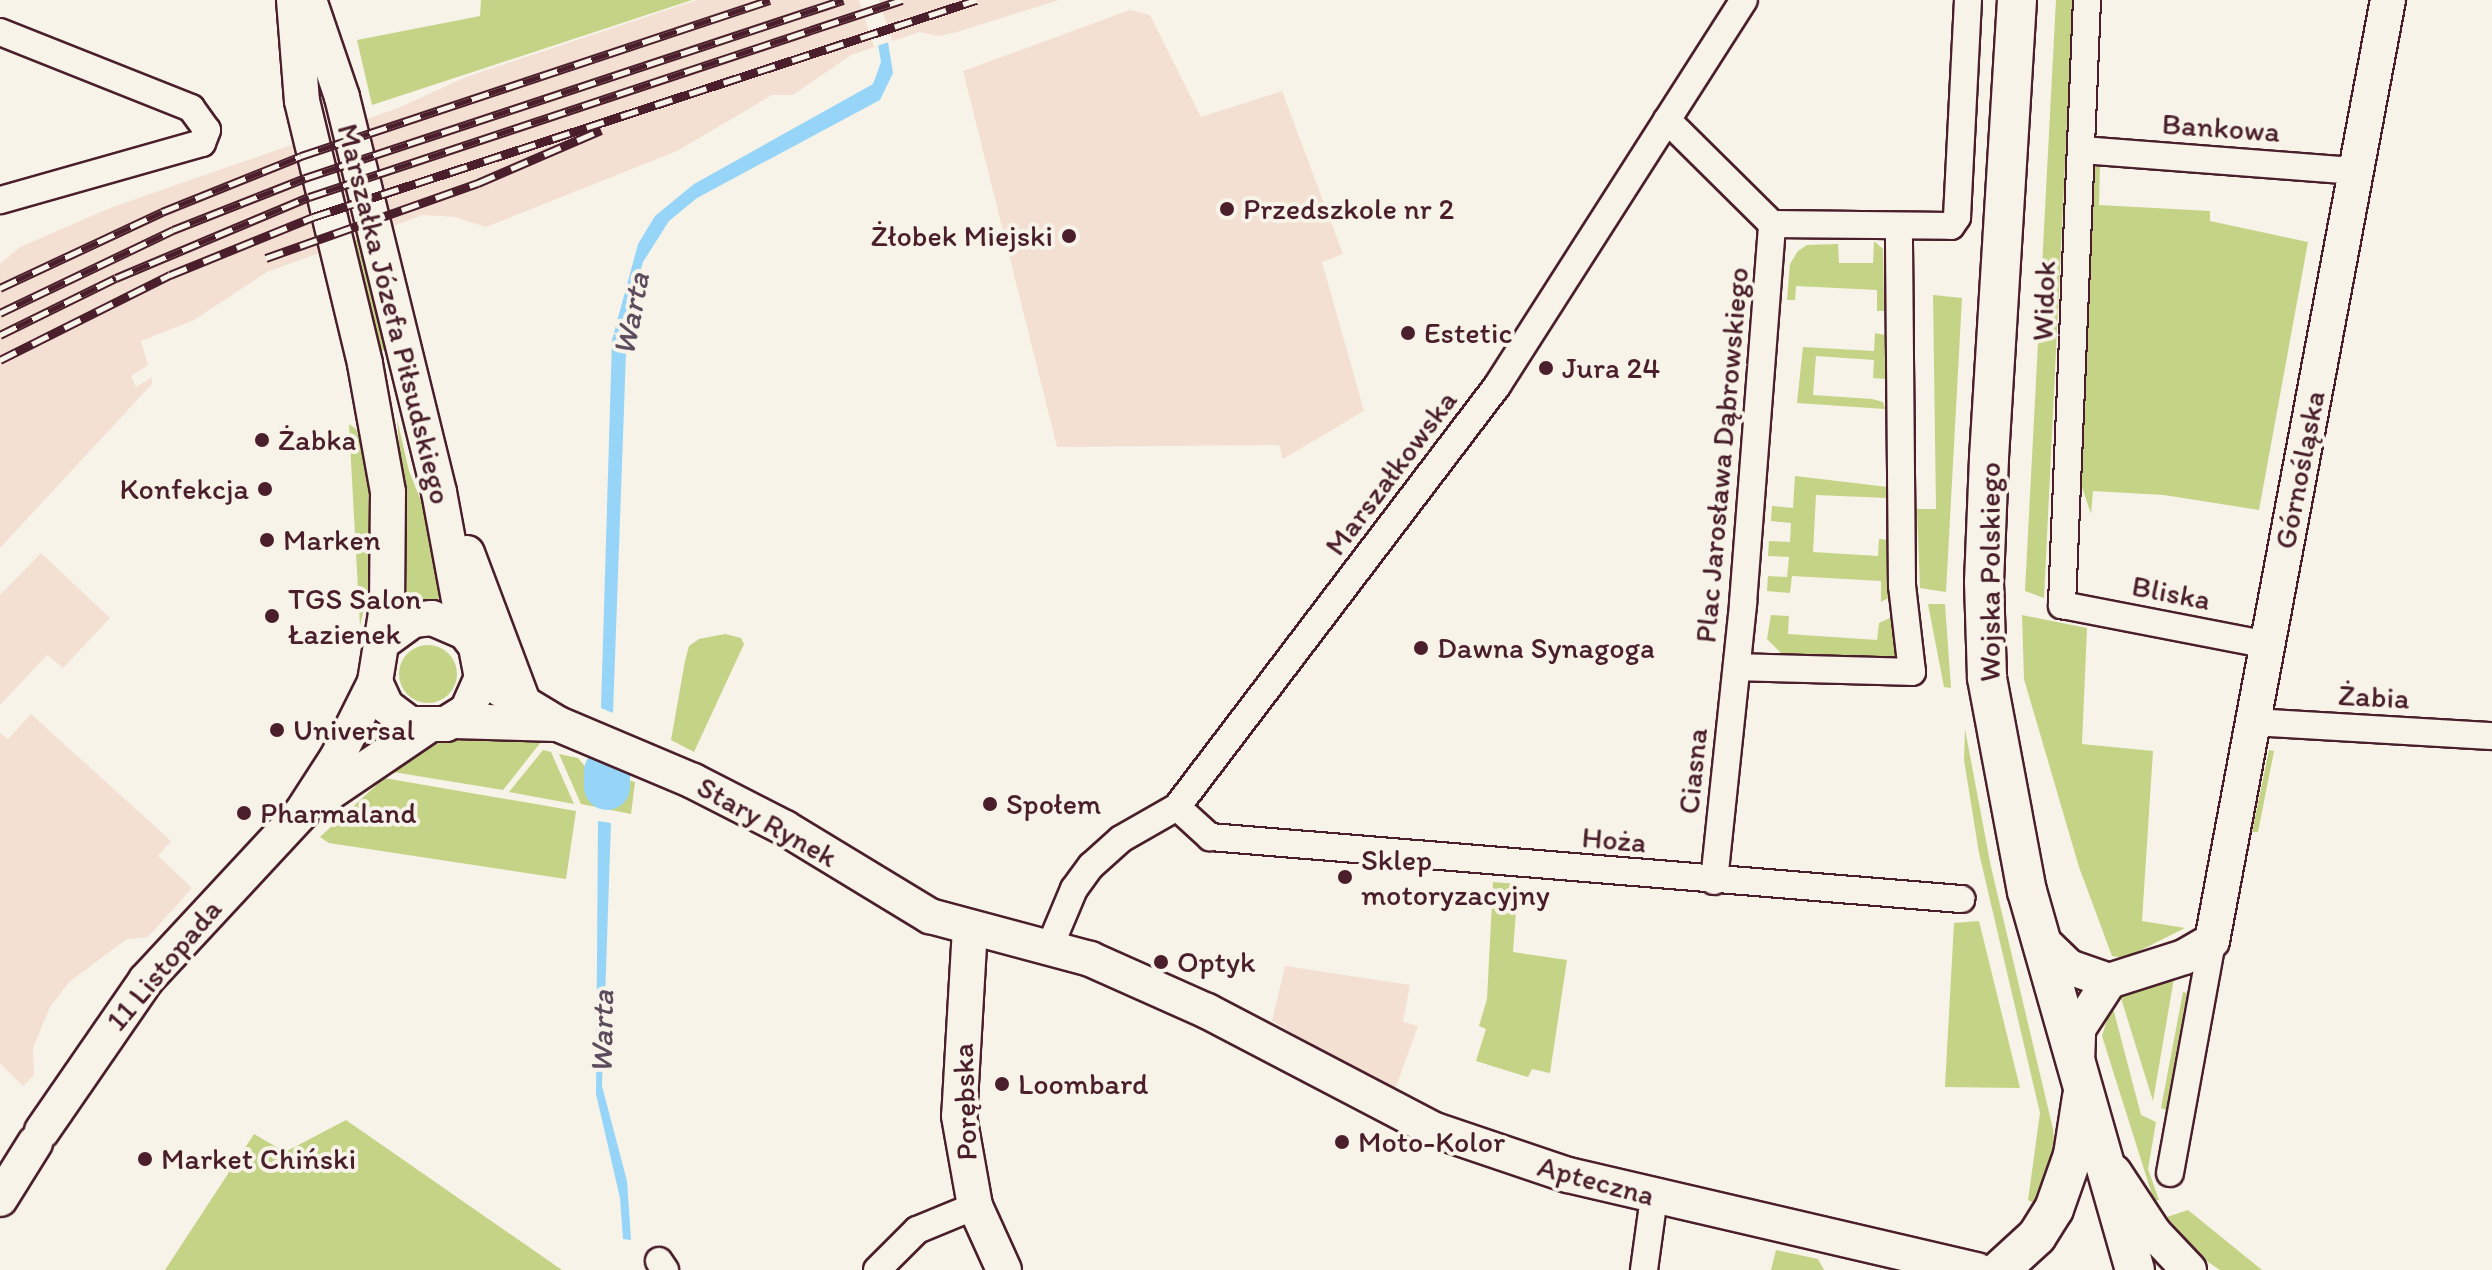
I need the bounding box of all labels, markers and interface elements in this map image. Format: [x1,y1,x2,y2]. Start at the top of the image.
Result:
street label: Bankowa [2161,106,2281,150]
street label: Marszałka Józefa Piłsudskiego [329,120,459,508]
place label: Przedszkole nr 2 [1243,191,1455,227]
marker: Przedszkole nr 2 [1218,200,1236,218]
place label: Żłobek Miejski [871,218,1053,254]
marker: Żłobek Miejski [1060,227,1078,245]
street label: Widok [2025,260,2063,342]
street label: Plac Jarosława Dąbrowskiego [1688,265,1756,645]
water label: Warta [604,269,658,359]
place label: Estetic [1424,315,1512,351]
marker: Estetic [1399,324,1417,342]
place label: Jura 24 [1562,350,1660,386]
marker: Jura 24 [1537,359,1555,377]
street label: Marszałkowska [1317,383,1465,563]
street label: Górnośląska [2267,388,2333,552]
place label: Żabka [278,422,356,458]
marker: Żabka [253,431,271,449]
street label: Wojska Polskiego [1972,462,2008,682]
place label: Konfekcja [120,471,249,507]
marker: Konfekcja [256,480,274,498]
place label: Marken [283,522,381,558]
marker: Marken [258,531,276,549]
street label: Bliska [2129,568,2213,618]
place label: TGS Salon Łazienek [288,581,421,652]
marker: TGS Salon Łazienek [263,607,281,625]
place label: Dawna Synagoga [1437,630,1654,666]
marker: Dawna Synagoga [1412,639,1430,657]
street label: Żabia [2337,677,2411,717]
place label: Universal [293,712,415,748]
marker: Universal [268,721,286,739]
street label: Ciasna [1671,726,1715,816]
street label: Stary Rynek [691,769,843,875]
place label: Społem [1006,786,1101,822]
place label: Pharmaland [260,795,417,831]
marker: Społem [981,795,999,813]
marker: Pharmaland [235,804,253,822]
street label: Hoża [1580,819,1648,861]
place label: Sklep motoryzacyjny [1361,842,1550,912]
marker: Sklep motoryzacyjny [1336,868,1354,886]
street label: 11 Listopada [99,892,229,1038]
place label: Optyk [1177,944,1256,980]
marker: Optyk [1152,953,1170,971]
water label: Warta [582,990,622,1074]
street label: Porębska [945,1043,985,1161]
place label: Loombard [1018,1066,1149,1102]
marker: Loombard [993,1075,1011,1093]
place label: Moto-Kolor [1358,1124,1505,1160]
marker: Moto-Kolor [1333,1133,1351,1151]
place label: Market Chiński [161,1141,356,1177]
street label: Apteczna [1534,1148,1658,1214]
marker: Market Chiński [136,1150,154,1168]

